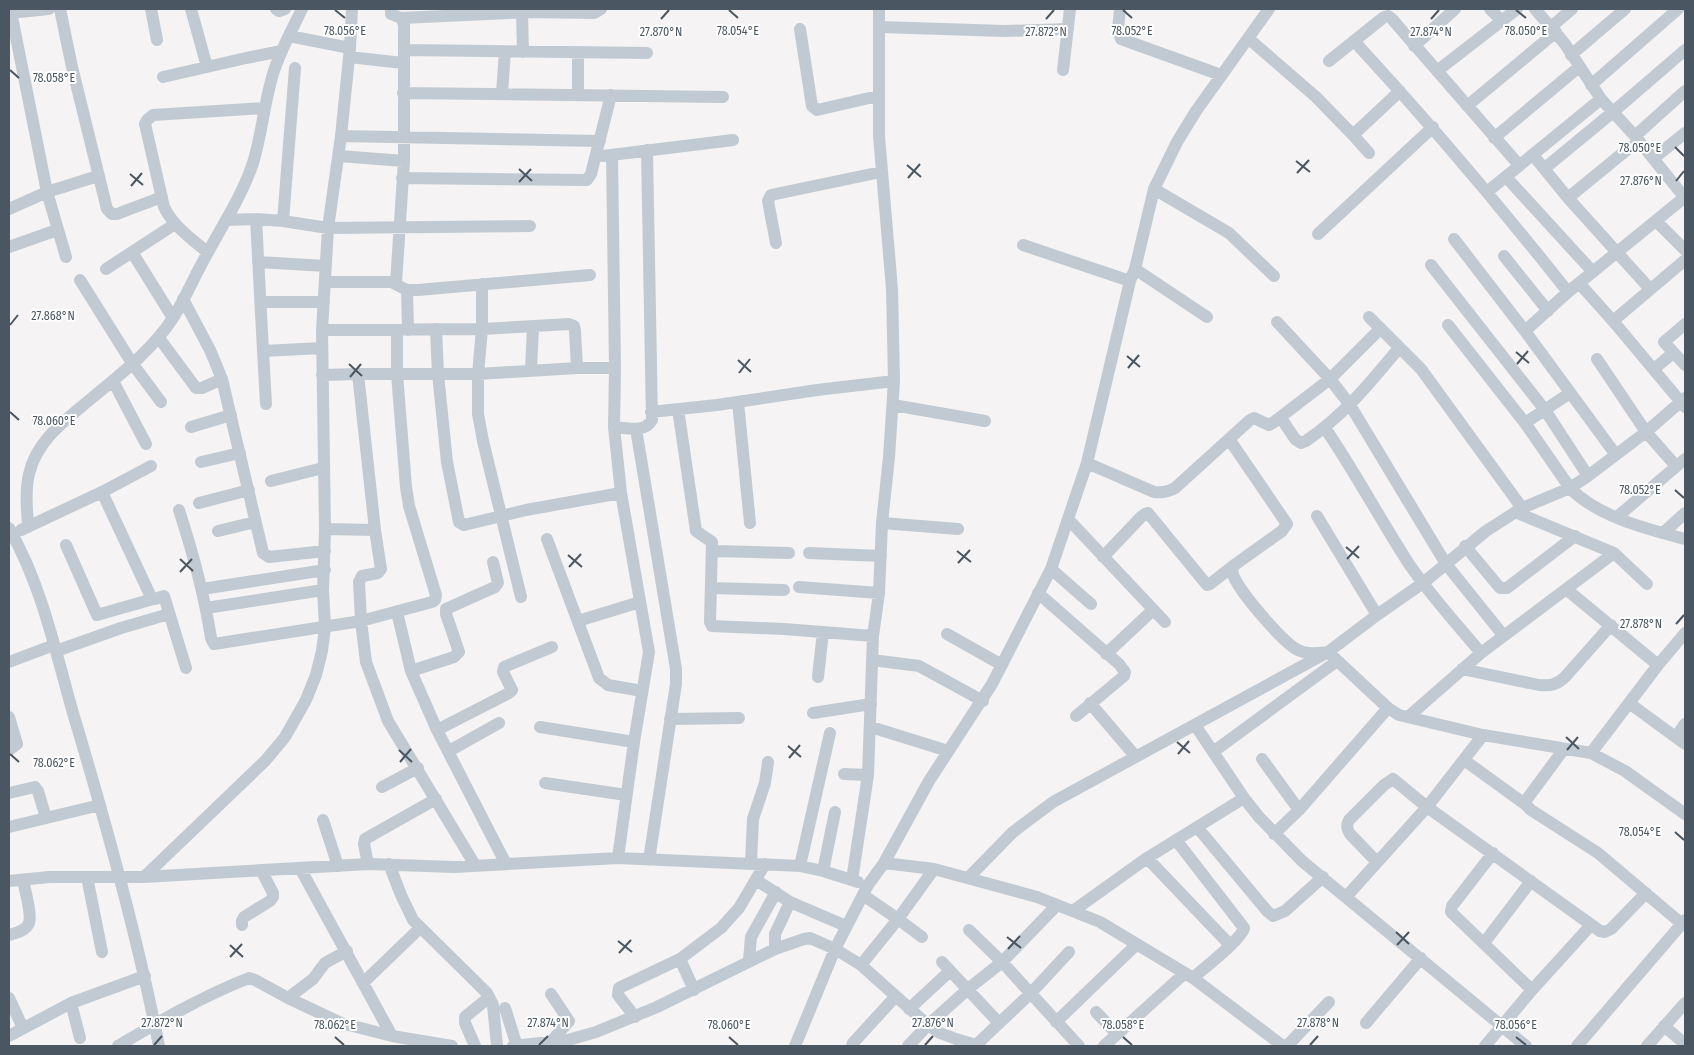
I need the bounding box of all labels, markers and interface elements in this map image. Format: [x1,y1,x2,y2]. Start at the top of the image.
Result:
text: 78.056°E [324,24,366,38]
text: 78.054°E [717,24,759,38]
text: 78.052°E [1111,24,1153,38]
text: 78.050°E [1505,24,1548,38]
text: 27.870°N [640,25,682,39]
text: 27.872°N [1025,25,1067,39]
text: 27.874°N [1410,25,1452,39]
text: 78.058°E [33,71,75,85]
text: 78.050°E [1619,141,1662,155]
text: 27.876°N [1620,174,1662,188]
text: 27.868°N [31,309,75,323]
text: 78.060°E [33,414,76,428]
text: 78.052°E [1619,483,1661,497]
text: 27.878°N [1620,617,1662,631]
text: 78.062°E [33,756,75,770]
text: 78.054°E [1619,825,1661,839]
text: 27.872°N [141,1016,183,1030]
text: 27.874°N [527,1016,569,1030]
text: 27.876°N [912,1016,954,1030]
text: 27.878°N [1297,1016,1339,1030]
text: 78.062°E [314,1018,356,1032]
text: 78.060°E [708,1018,751,1032]
text: 78.058°E [1102,1018,1144,1032]
text: 78.056°E [1495,1018,1537,1032]

